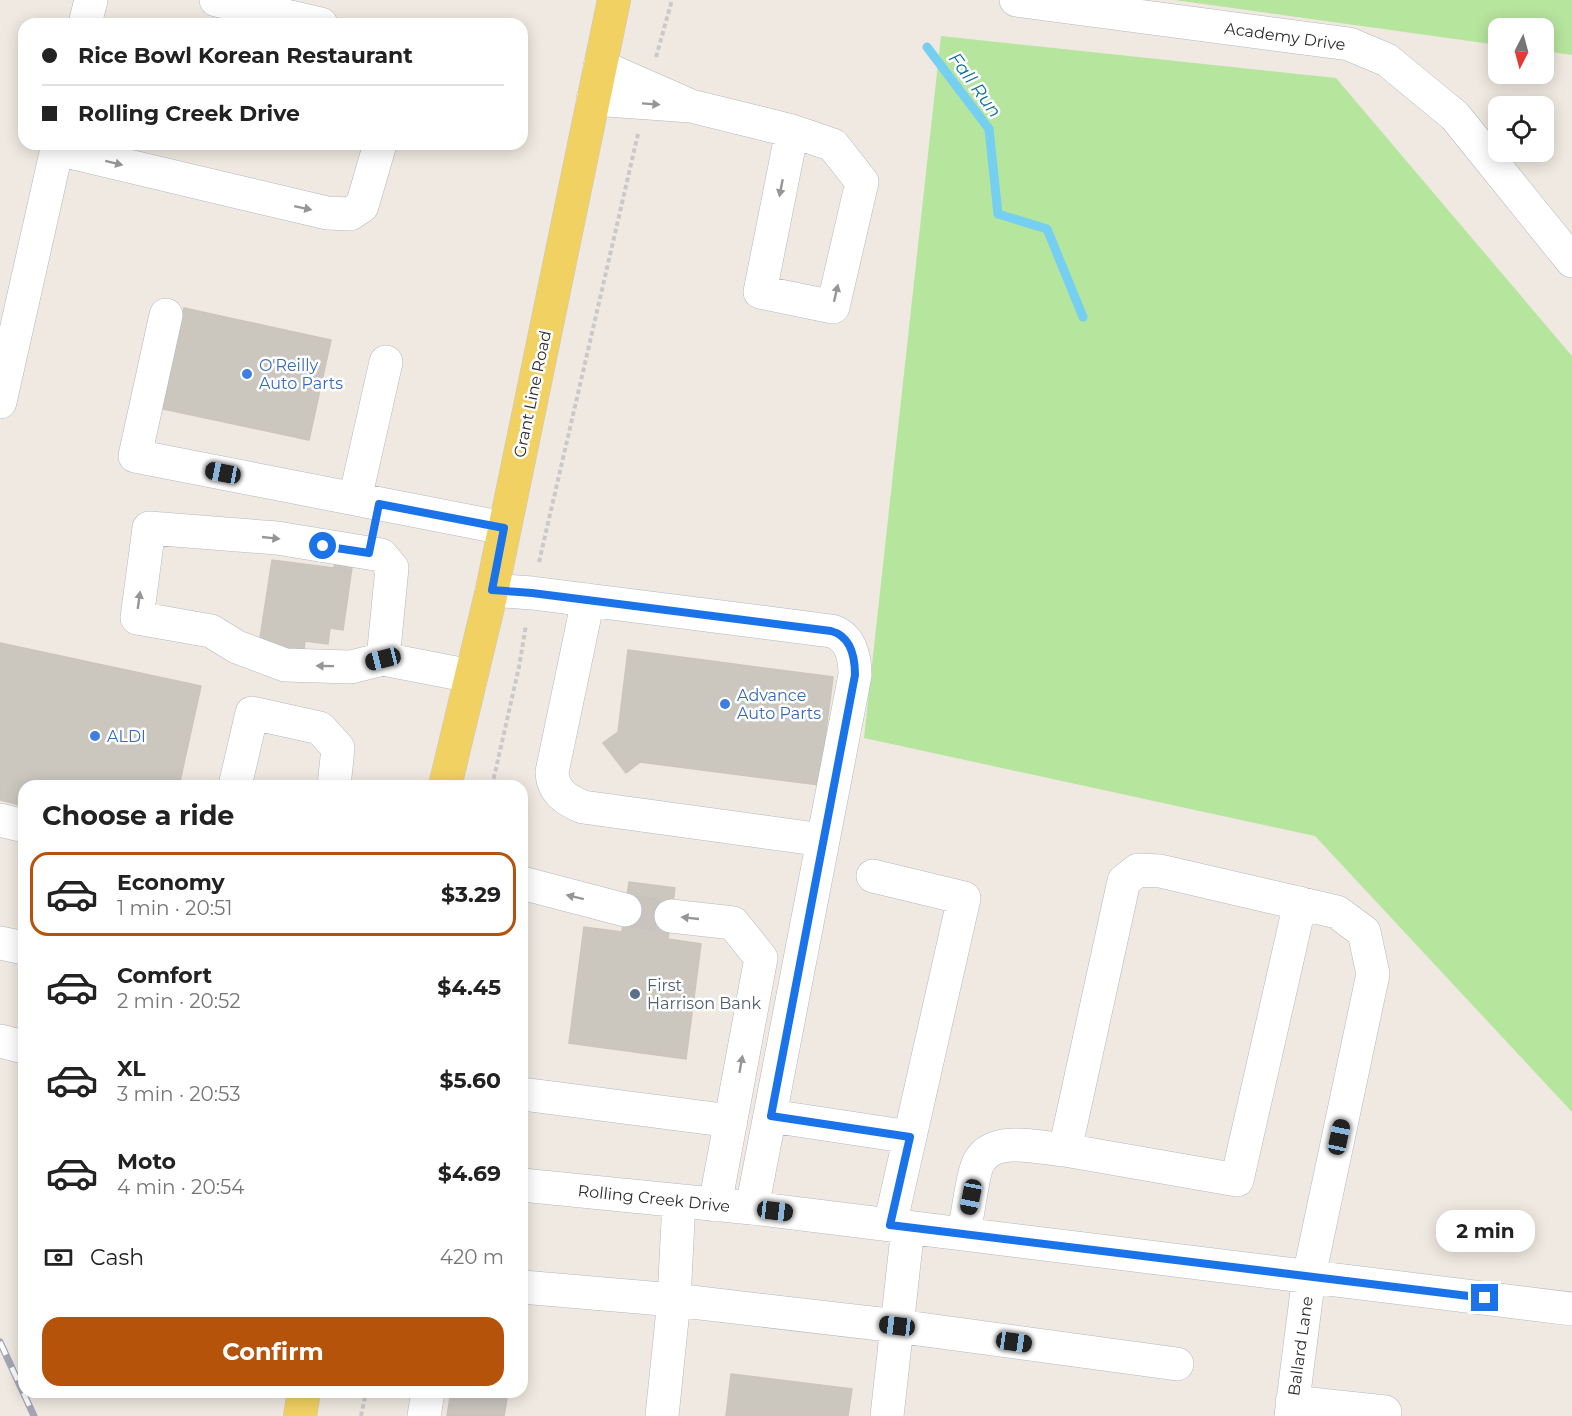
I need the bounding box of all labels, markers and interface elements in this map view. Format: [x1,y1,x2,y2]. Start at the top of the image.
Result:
north arrow [1488,18,1554,84]
map controls [1488,18,1554,162]
street label: Academy Drive [1223,19,1347,54]
text: Rice Bowl Korean Restaurant [78,42,413,69]
water label: Fall Run [944,48,1006,122]
button: locate [1488,96,1554,162]
one-way arrow [642,99,661,108]
text: Rolling Creek Drive [78,100,300,127]
one-way arrow [105,158,123,168]
one-way arrow [776,179,785,198]
one-way arrow [294,204,313,214]
one-way arrow [832,283,841,302]
street label: Grant Line Road [510,329,555,459]
place label: O'Reilly Auto Parts [259,356,343,393]
marker: O'Reilly Auto Parts [240,367,254,381]
car [204,461,242,485]
route start [309,532,336,559]
one-way arrow [261,533,280,543]
one-way arrow [134,590,144,609]
car [363,646,403,672]
one-way arrow [316,662,335,671]
place label: Advance Auto Parts [737,686,821,723]
marker: Advance Auto Parts [718,697,732,711]
place label: ALDI [107,727,146,746]
marker: ALDI [88,729,102,743]
text: Choose a ride [42,799,234,832]
icon: car [45,867,99,921]
text: Economy [117,869,225,896]
text: $3.29 [441,881,501,908]
one-way arrow [565,891,584,901]
text: 1 min · 20:51 [117,896,232,920]
one-way arrow [681,914,700,923]
icon: car [45,960,99,1014]
text: Comfort [117,962,212,989]
text: $4.45 [437,974,501,1001]
place label: First Harrison Bank [647,976,762,1013]
marker: First Harrison Bank [628,987,642,1001]
text: 2 min · 20:52 [117,989,241,1013]
icon: car [45,1053,99,1107]
one-way arrow [737,1054,746,1073]
text: XL [117,1055,146,1082]
text: $5.60 [439,1067,501,1094]
text: 3 min · 20:53 [117,1082,240,1106]
car [1326,1118,1352,1156]
icon: car [45,1146,99,1200]
text: Moto [117,1148,176,1175]
text: $4.69 [438,1160,501,1187]
text: 4 min · 20:54 [117,1175,244,1199]
car [959,1178,983,1216]
street label: Rolling Creek Drive [577,1181,731,1216]
car [756,1200,794,1222]
callout: 2 min [1436,1211,1534,1253]
text: 2 min [1456,1219,1515,1243]
icon: cash [42,1241,75,1274]
text: Cash [90,1244,144,1271]
text: 420 m [440,1245,504,1269]
route end [1471,1284,1498,1311]
street label: Ballard Lane [1284,1295,1317,1397]
car [878,1315,916,1337]
button: Confirm [42,1317,504,1386]
car [995,1331,1033,1353]

